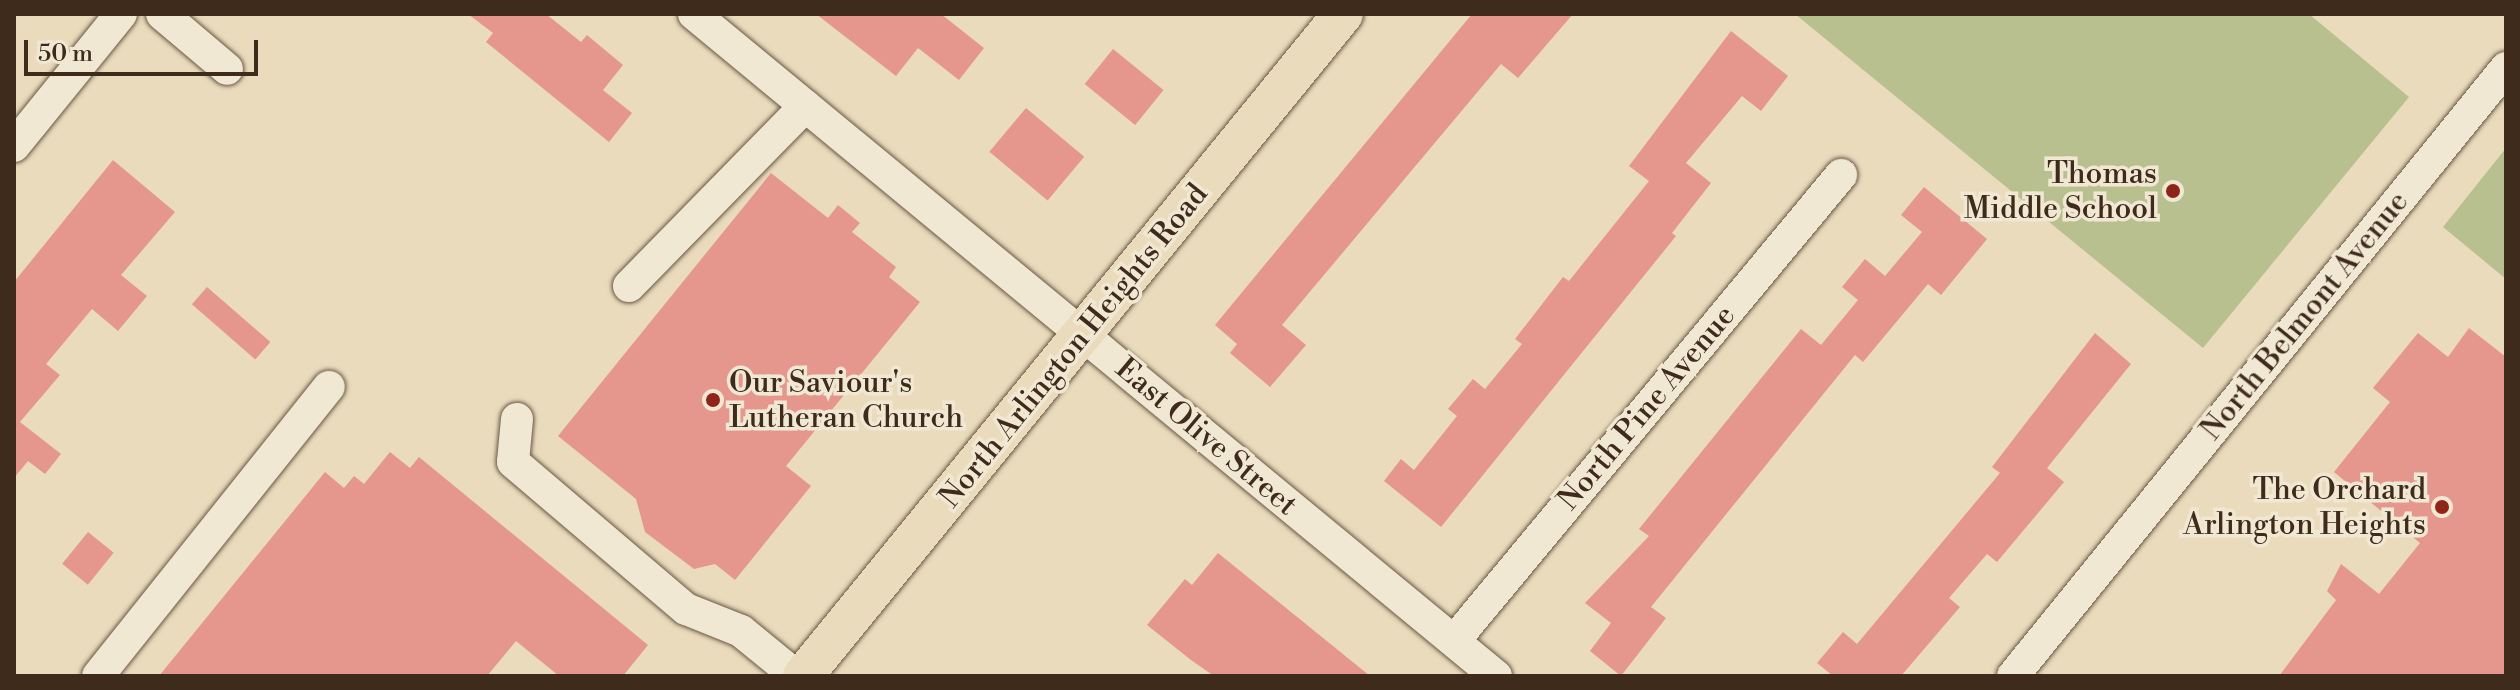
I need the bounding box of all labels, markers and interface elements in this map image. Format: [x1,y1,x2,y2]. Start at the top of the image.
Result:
scale bar [28,24,262,74]
text: 50 m [38,39,93,69]
place label: Thomas Middle School [1964,156,2157,226]
street label: North Arlington Heights Road [932,177,1216,515]
marker: Thomas Middle School [2164,182,2182,200]
street label: North Belmont Avenue [2194,184,2416,448]
street label: North Pine Avenue [1551,298,1743,518]
street label: East Olive Street [1108,351,1304,523]
place label: Our Saviour's Lutheran Church [729,365,963,436]
marker: Our Saviour's Lutheran Church [704,391,722,409]
place label: The Orchard Arlington Heights [2183,472,2426,542]
marker: The Orchard Arlington Heights [2433,498,2451,516]

